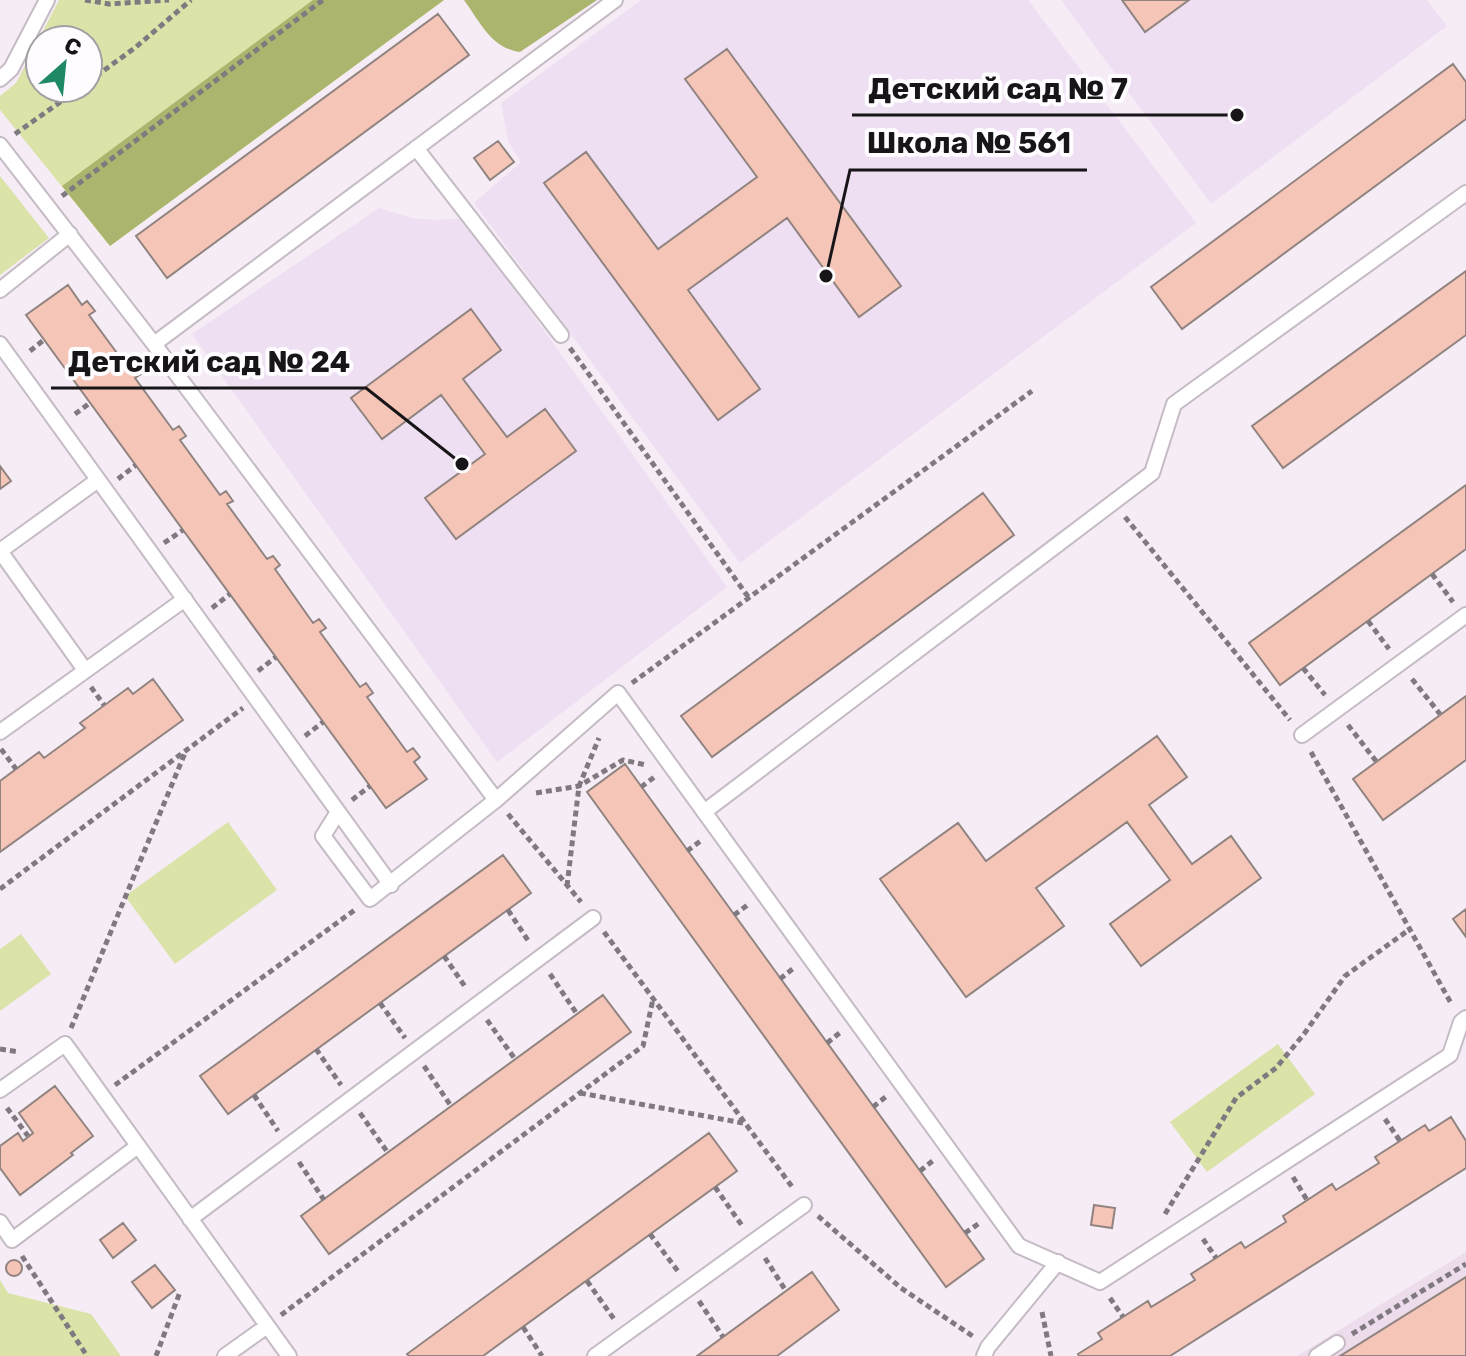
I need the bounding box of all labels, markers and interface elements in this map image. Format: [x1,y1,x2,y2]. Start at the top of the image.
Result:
north arrow [24,24,104,104]
text: С [60,31,86,62]
callout: Детский сад № 7 [852,61,1144,115]
text: Детский сад № 7 [868,71,1128,107]
callout: Школа № 561 [850,116,1087,170]
text: Школа № 561 [867,125,1071,161]
callout: Детский сад № 24 [51,334,366,388]
text: Детский сад № 24 [68,344,350,380]

